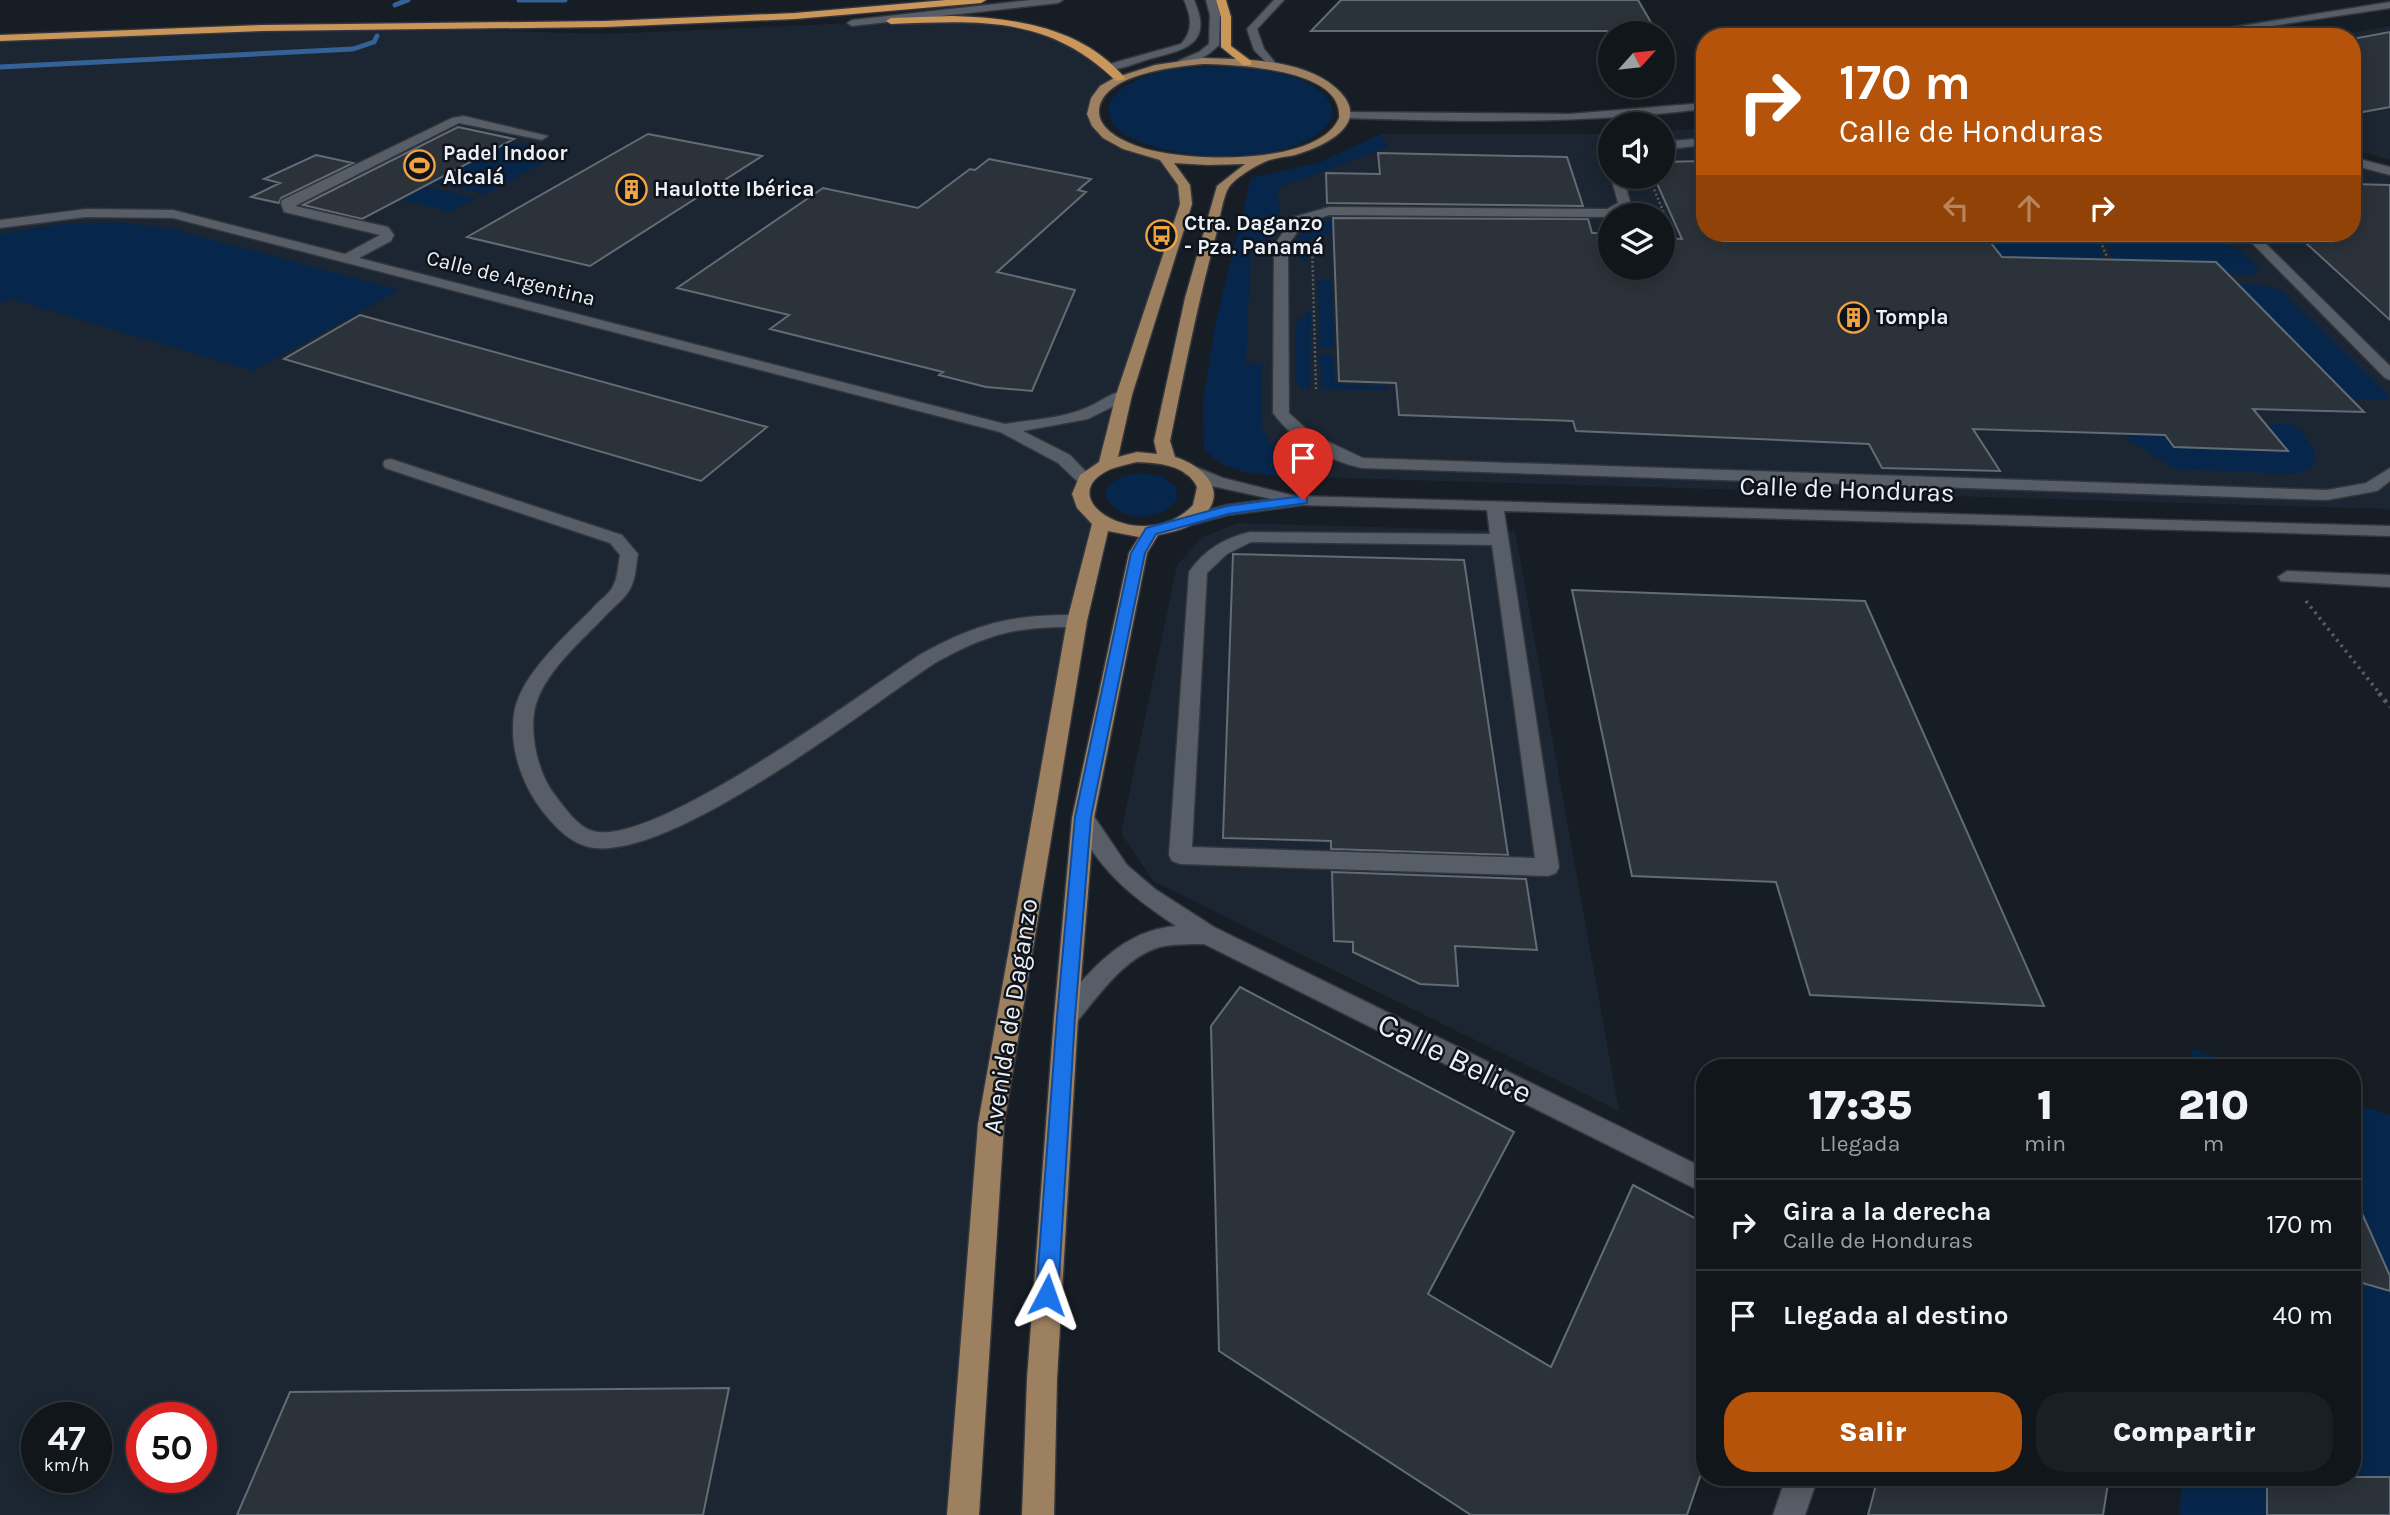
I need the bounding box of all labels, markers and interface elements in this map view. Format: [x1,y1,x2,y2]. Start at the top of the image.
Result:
north arrow [1598,21,1675,98]
map controls [1598,21,1675,280]
text: 170 m [1839,54,1971,111]
icon: right [1724,56,1815,147]
button: sound [1598,112,1675,189]
text: Calle de Honduras [1839,113,2104,150]
place label: Padel Indoor Alcalá [443,141,568,189]
sports icon: Padel Indoor Alcalá [403,148,437,182]
building icon: Haulotte Ibérica [614,172,648,206]
place label: Haulotte Ibérica [654,177,815,201]
icon: left [1937,189,1975,227]
icon: ahead [2010,189,2048,227]
icon: right [2083,189,2121,227]
button: layers [1598,203,1675,280]
place label: Ctra. Daganzo - Pza. Panamá [1184,211,1324,259]
bus stop icon: Ctra. Daganzo - Pza. Panamá [1144,218,1178,252]
street label: Calle de Argentina [424,245,598,311]
building icon: Tompla [1836,300,1870,334]
place label: Tompla [1876,305,1949,329]
pin [1273,428,1333,500]
icon: arrive [1284,439,1322,477]
street label: Calle de Honduras [1739,470,1955,509]
street label: Avenida de Daganzo [977,896,1044,1136]
street label: Calle Belice [1372,1005,1538,1112]
text: 17:35 [1808,1080,1912,1130]
text: 1 [2037,1080,2053,1130]
text: 210 [2178,1080,2249,1130]
text: Llegada [1819,1130,1900,1157]
text: min [2024,1130,2066,1157]
text: m [2203,1130,2224,1157]
text: Gira a la derecha [1783,1196,1992,1227]
icon: right [1724,1206,1762,1244]
text: 170 m [2266,1209,2333,1240]
text: Calle de Honduras [1783,1227,1973,1254]
position arrow [1010,1258,1084,1332]
icon: arrive [1724,1297,1762,1335]
text: Llegada al destino [1783,1300,2009,1331]
text: 40 m [2273,1300,2333,1331]
button: Salir [1724,1392,2022,1472]
button: Compartir [2036,1392,2333,1472]
speed limit sign: 50 [126,1402,217,1493]
text: 47 [47,1418,86,1459]
text: km/h [44,1454,89,1476]

